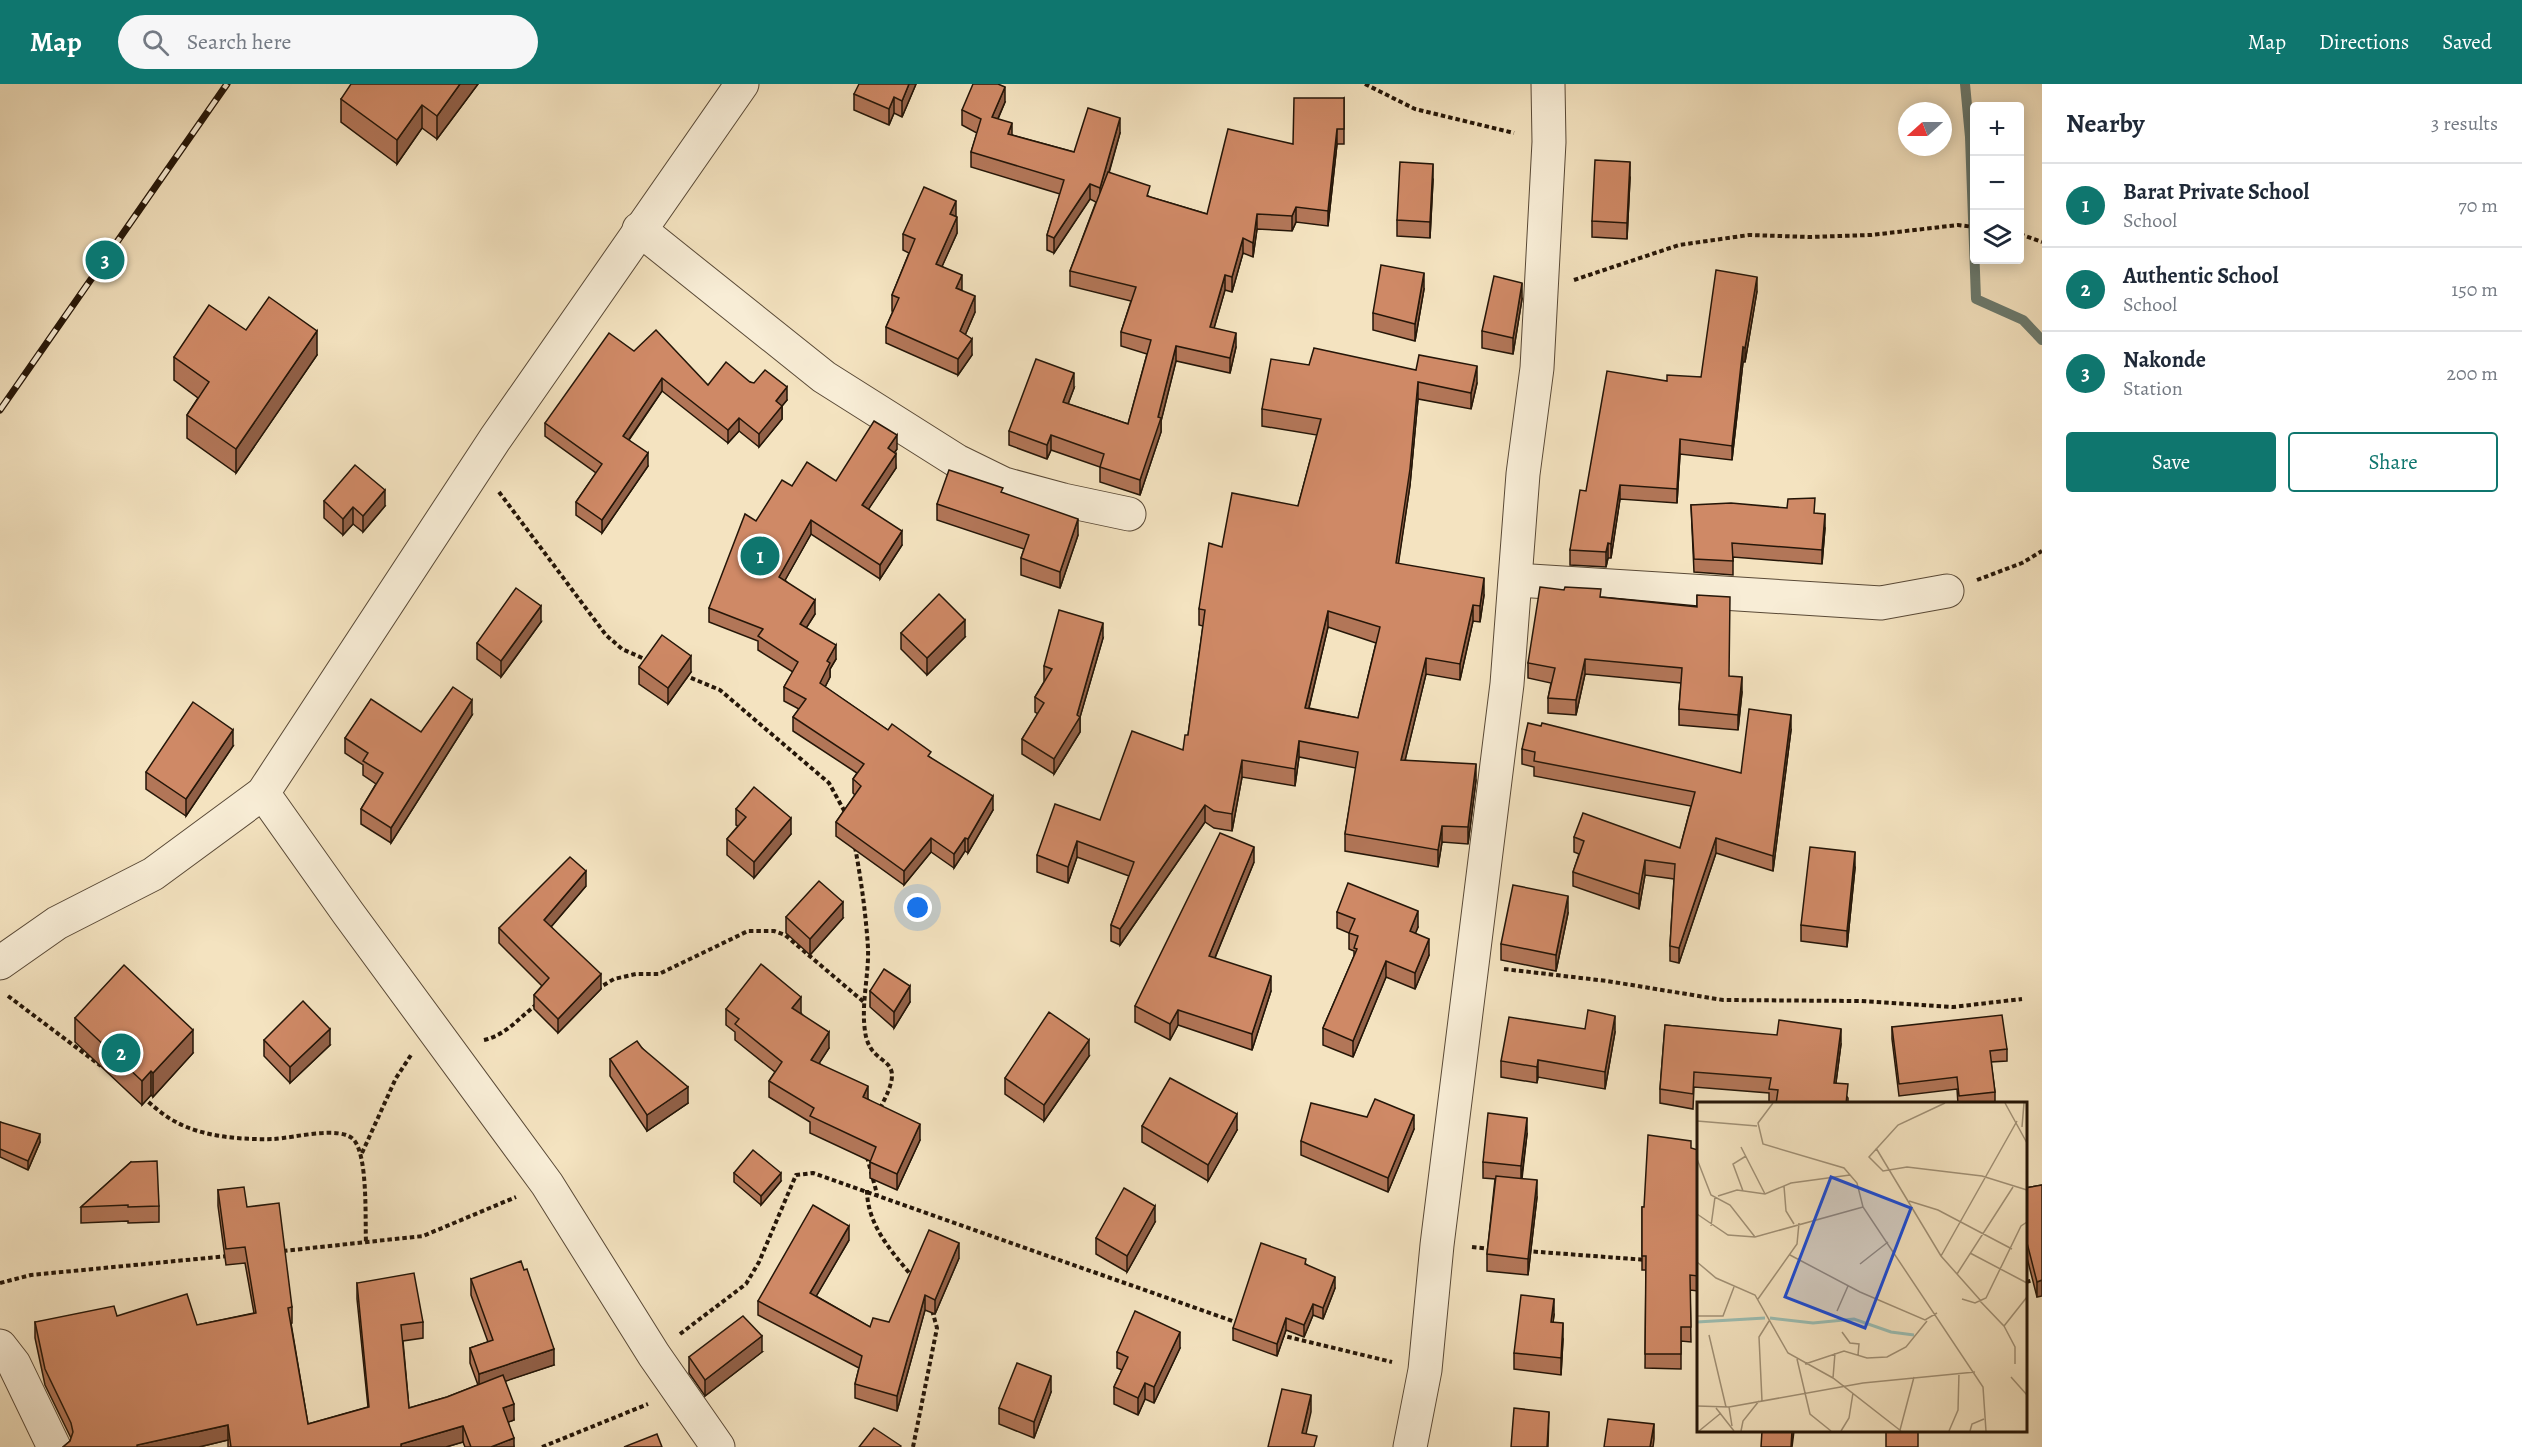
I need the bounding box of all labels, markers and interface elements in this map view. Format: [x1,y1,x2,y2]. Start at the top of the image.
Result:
search box [118,15,538,69]
text: Map [30,23,82,61]
icon: search [139,26,172,59]
text: Search here [187,27,291,57]
text: Map [2248,28,2286,56]
text: Directions [2319,28,2409,56]
text: Saved [2442,28,2492,56]
north arrow [1898,102,1952,156]
map controls [1970,102,2024,264]
button: + [1970,102,2024,156]
text: Nearby [2066,106,2145,141]
text: 3 results [2431,110,2498,137]
button: − [1970,156,2024,210]
text: Barat Private School [2123,177,2309,207]
text: 1 [2082,192,2089,219]
text: 70 m [2458,192,2498,219]
text: School [2123,207,2177,234]
button: layers [1970,210,2024,264]
pin: 3 [86,238,124,282]
text: Authentic School [2123,261,2278,291]
text: 2 [2081,276,2090,303]
text: 150 m [2451,276,2498,303]
text: School [2123,291,2177,318]
text: Nakonde [2123,345,2206,375]
text: 3 [2081,360,2090,387]
text: 200 m [2447,360,2498,387]
text: Station [2123,375,2183,402]
button: Save [2066,432,2276,492]
button: Share [2288,432,2498,492]
pin: 1 [740,534,780,578]
your location [903,893,932,922]
pin: 2 [102,1030,140,1076]
inset map [1697,1102,2027,1432]

